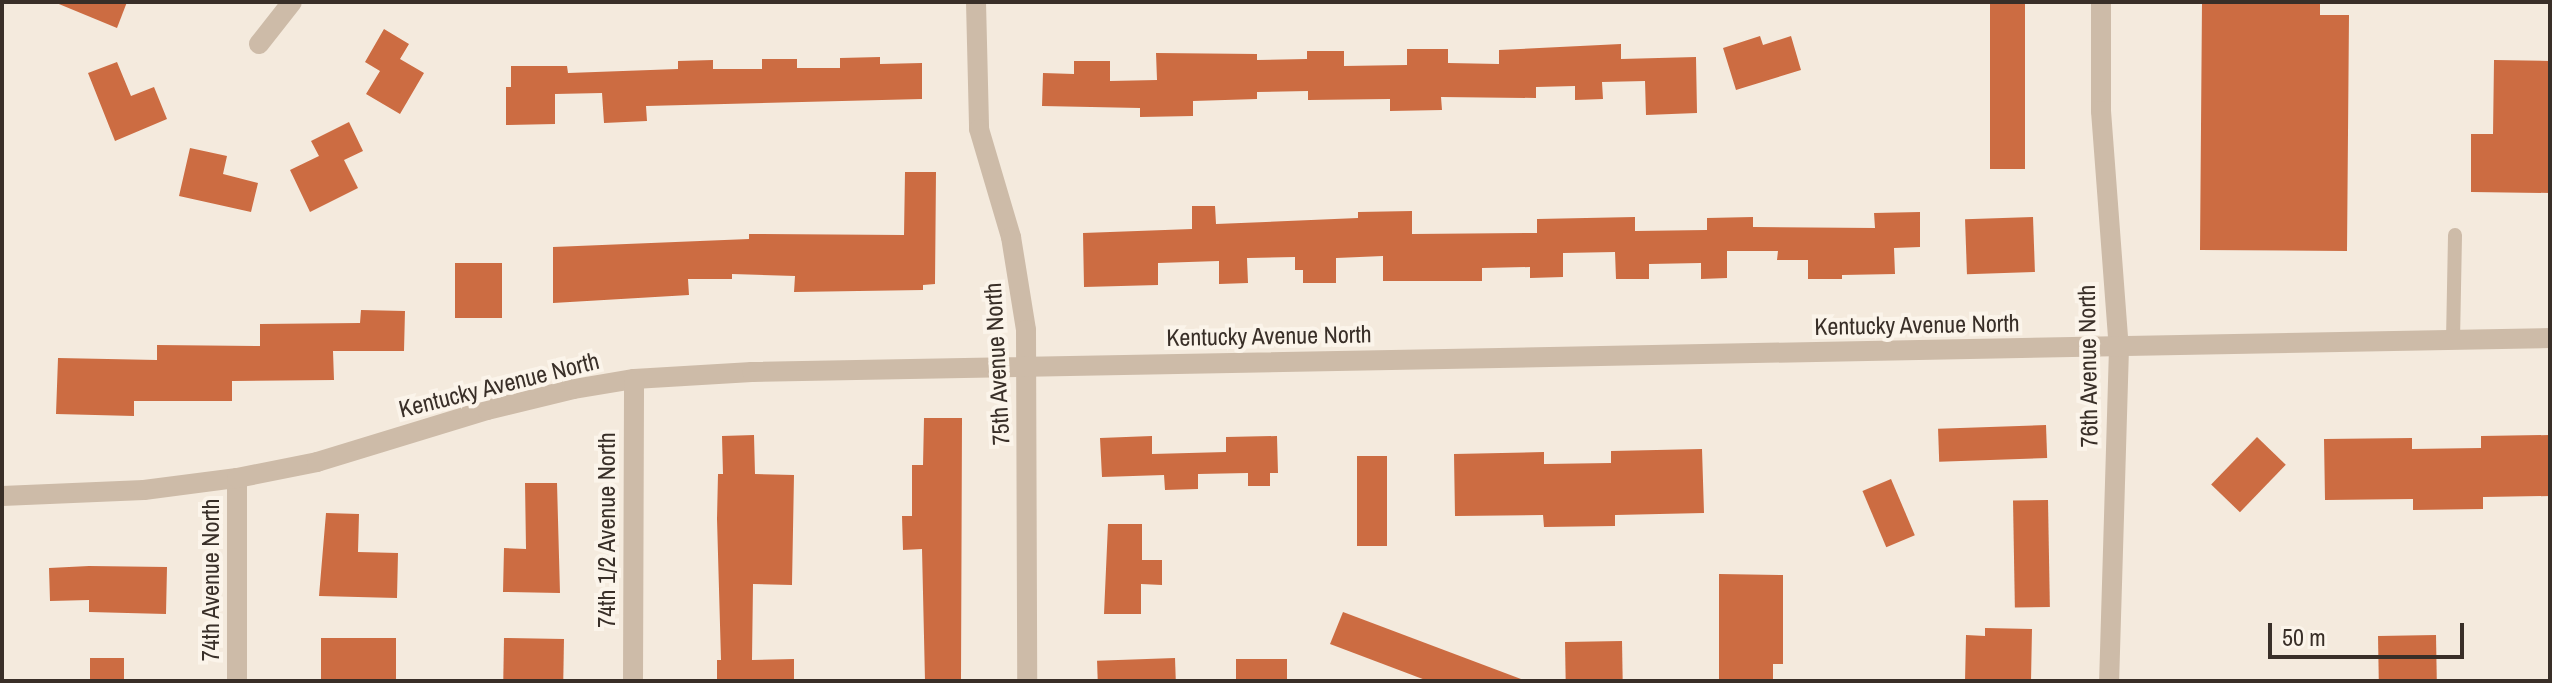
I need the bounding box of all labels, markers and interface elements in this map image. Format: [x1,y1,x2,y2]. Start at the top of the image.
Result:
street label: 75th Avenue North [978,281,1016,447]
street label: 76th Avenue North [2072,284,2104,448]
street label: Kentucky Avenue North [1814,309,2020,341]
street label: Kentucky Avenue North [1166,320,1372,352]
street label: Kentucky Avenue North [395,346,603,424]
street label: 74th 1/2 Avenue North [593,432,621,628]
street label: 74th Avenue North [197,498,225,662]
scale bar [2272,607,2468,657]
text: 50 m [2282,621,2326,653]

